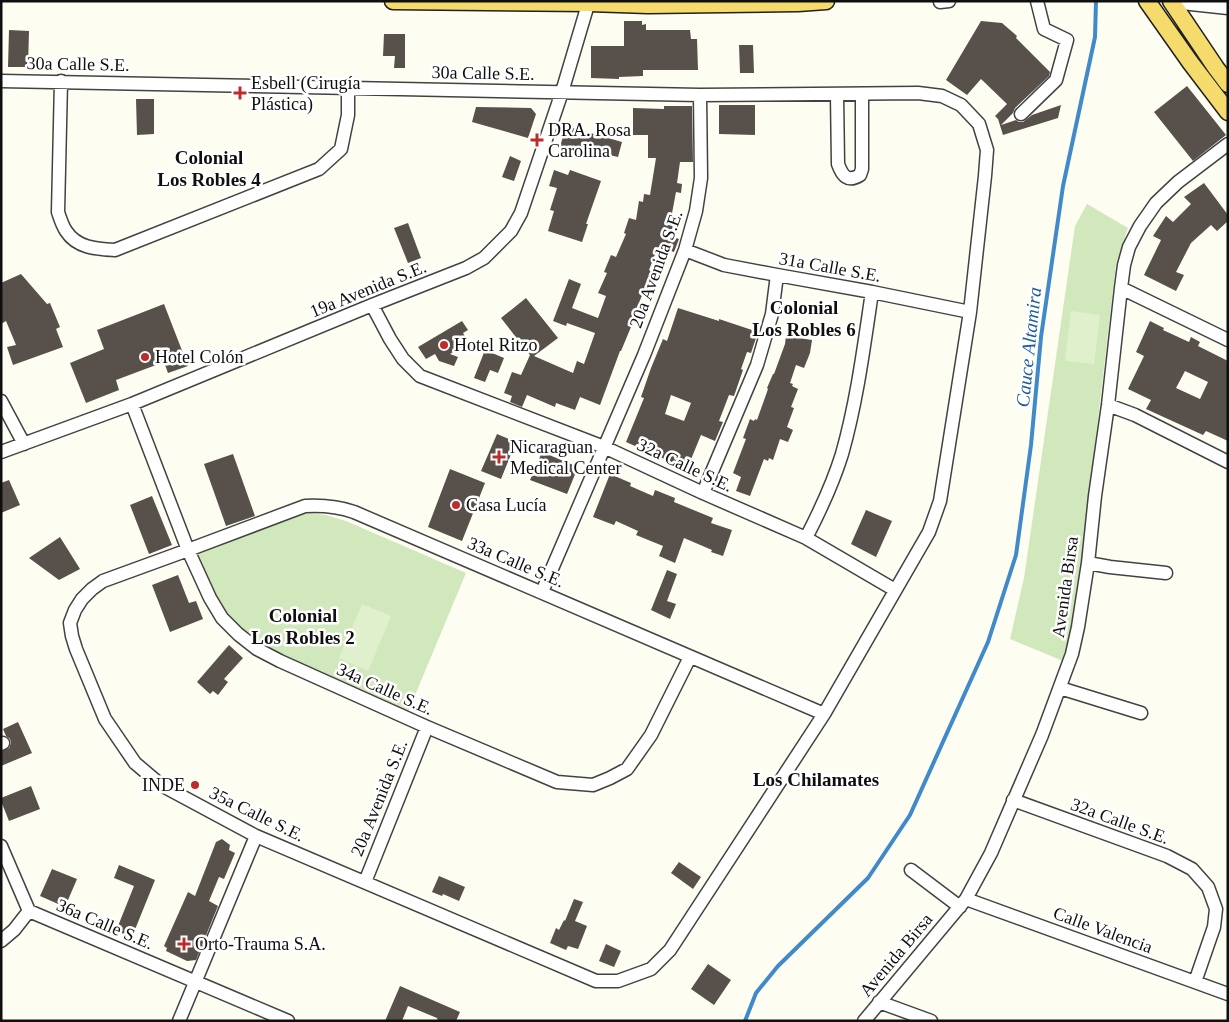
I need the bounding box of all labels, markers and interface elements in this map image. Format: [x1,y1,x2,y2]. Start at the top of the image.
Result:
street label: 30a Calle S.E. [26,53,130,75]
street label: 30a Calle S.E. [431,62,535,84]
place label: Esbell (Cirugía Plástica) [251,73,360,115]
marker: Esbell (Cirugía Plástica) [233,86,247,100]
place label: DRA. Rosa Carolina [548,120,631,161]
marker: DRA. Rosa Carolina [530,133,544,147]
district label: Colonial Los Robles 4 [157,147,261,190]
street label: 20a Avenida S.E. [625,207,687,331]
street label: 31a Calle S.E. [778,248,882,286]
street label: 19a Avenida S.E. [307,257,429,321]
water label: Cauce Altamira [1012,286,1045,408]
district label: Colonial Los Robles 6 [752,297,856,340]
place label: Hotel Ritzo [454,335,538,355]
marker: Hotel Ritzo [438,339,450,351]
place label: Hotel Colón [155,347,244,367]
marker: Hotel Colón [139,351,151,363]
street label: 32a Calle S.E. [634,434,736,496]
place label: Nicaraguan Medical Center [510,437,621,478]
marker: Nicaraguan Medical Center [492,450,506,464]
place label: Casa Lucía [466,495,546,515]
marker: Casa Lucía [450,499,462,511]
street label: 33a Calle S.E. [465,533,567,591]
street label: Avenida Birsa [1048,535,1082,639]
district label: Colonial Los Robles 2 [251,605,355,648]
street label: 34a Calle S.E. [334,659,436,719]
street label: 20a Avenida S.E. [347,737,411,859]
district label: Los Chilamates [753,769,879,790]
place label: INDE [142,775,185,795]
marker: INDE [189,779,201,791]
street label: 35a Calle S.E. [206,782,308,846]
street label: 32a Calle S.E. [1068,794,1172,848]
street label: 36a Calle S.E. [54,895,156,953]
street label: Calle Valencia [1051,903,1155,957]
street label: Avenida Birsa [856,909,936,1001]
place label: Orto-Trauma S.A. [195,934,326,954]
marker: Orto-Trauma S.A. [177,937,191,951]

